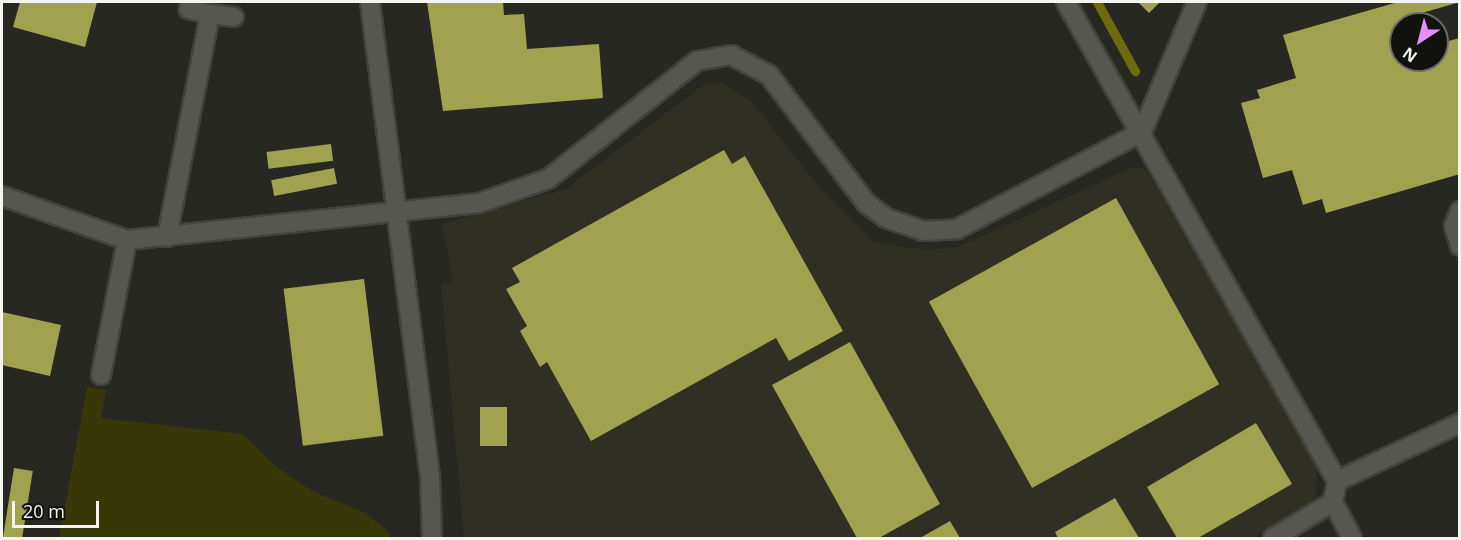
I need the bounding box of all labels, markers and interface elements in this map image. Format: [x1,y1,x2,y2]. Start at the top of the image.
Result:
north arrow [1389,12,1449,72]
text: N [1398,42,1421,68]
scale bar [15,489,102,527]
text: 20 m [23,499,65,523]

